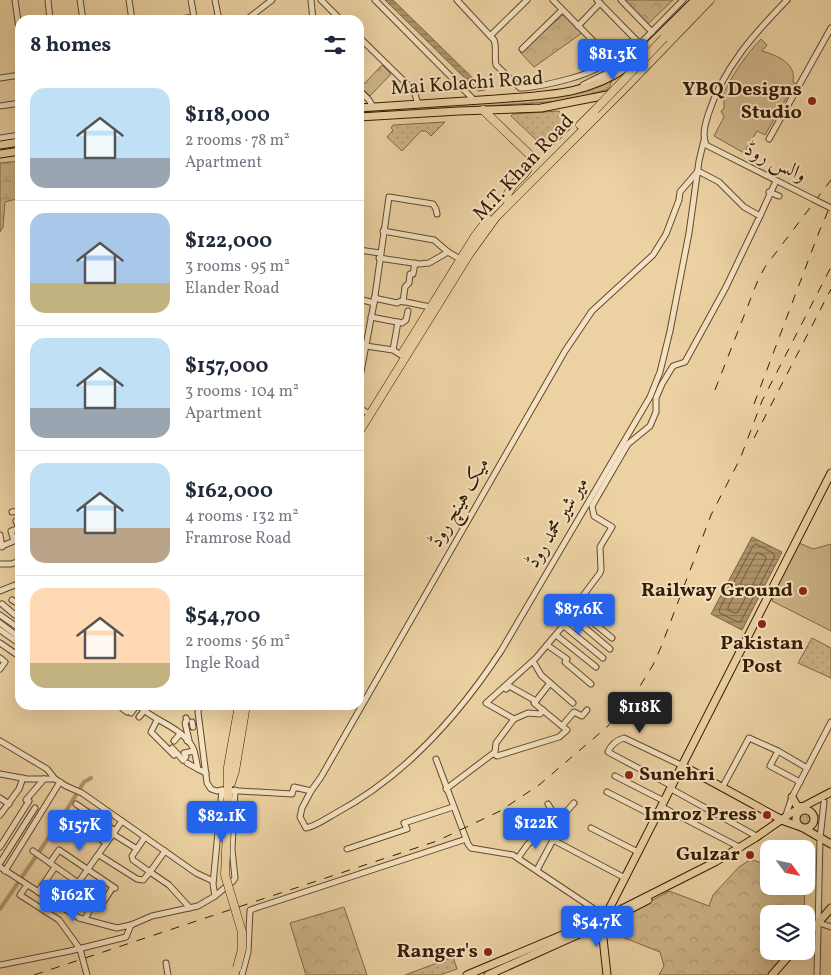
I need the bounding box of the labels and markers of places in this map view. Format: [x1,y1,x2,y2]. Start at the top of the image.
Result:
pin: $81.3K [572,38,654,81]
place label: YBQ Designs Studio [683,76,802,127]
marker: YBQ Designs Studio [806,95,818,107]
place label: Railway Ground [641,577,793,605]
marker: Railway Ground [797,585,809,597]
pin: $87.6K [538,594,620,636]
marker: Pakistan Post [756,618,768,630]
place label: Pakistan Post [720,630,804,681]
pin: $118K [605,692,675,734]
place label: Sunehri [639,761,715,789]
marker: Sunehri [623,769,635,781]
pin: $82.1K [181,800,263,843]
place label: Imroz Press [644,801,757,829]
pin: $122K [501,808,571,850]
marker: Imroz Press [761,809,773,821]
pin: $157K [45,810,115,852]
place label: Gulzar [676,841,740,869]
marker: Gulzar [744,849,756,861]
pin: $162K [38,880,108,922]
pin: $54.7K [556,906,638,948]
place label: Ranger's [396,938,478,966]
marker: Ranger's [482,946,494,958]

